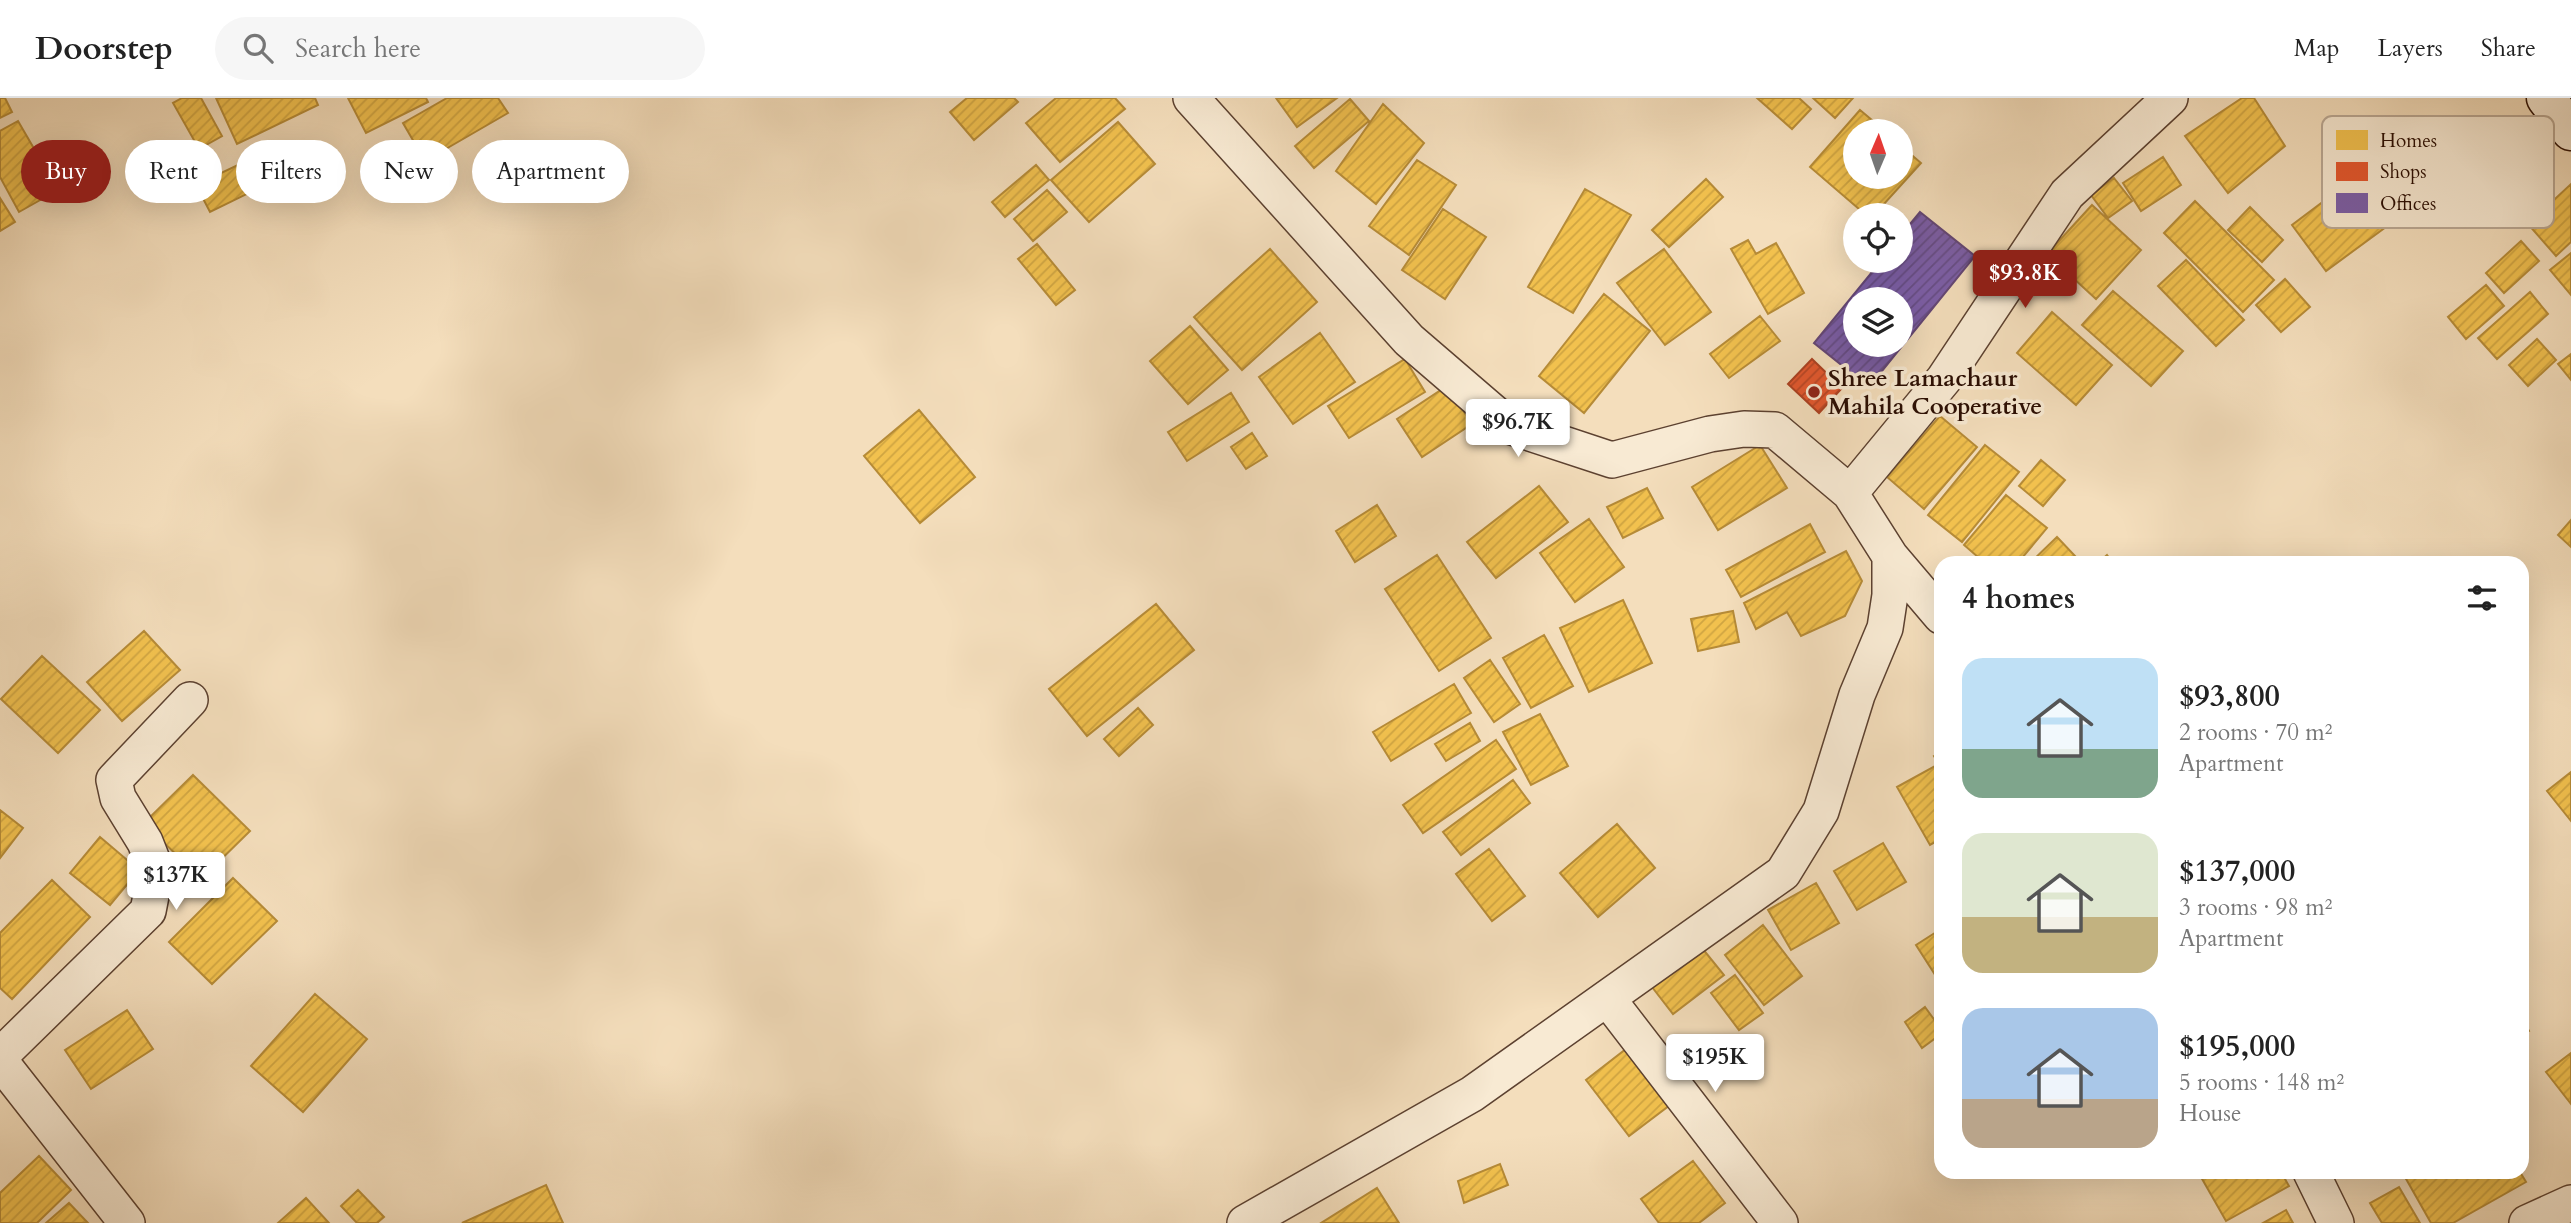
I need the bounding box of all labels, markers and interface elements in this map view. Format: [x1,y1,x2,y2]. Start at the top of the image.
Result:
search box [215,17,705,80]
text: Doorstep [35,26,173,71]
icon: search [239,29,277,67]
text: Search here [295,31,421,66]
text: Map [2294,32,2340,65]
text: Layers [2378,32,2443,65]
text: Share [2481,32,2536,65]
legend [2322,116,2554,228]
north arrow [1843,119,1913,189]
map controls [1843,119,1913,357]
text: Homes [2380,128,2437,154]
chip: Buy [21,140,111,203]
chip: Rent [125,140,222,203]
chip: Filters [236,140,346,203]
chip: New [360,140,458,203]
chip: Apartment [472,140,629,203]
text: Shops [2380,159,2427,185]
text: Offices [2380,191,2436,217]
button: locate [1843,203,1913,273]
pin: $93.8K [1968,250,2082,310]
text: $93.8K [1989,257,2061,288]
button: layers [1843,287,1913,357]
place label: Shree Lamachaur Mahila Cooperative [1828,362,2042,423]
marker: Shree Lamachaur Mahila Cooperative [1806,384,1822,400]
pin: $96.7K [1461,400,1575,459]
text: $96.7K [1482,406,1554,437]
text: 4 homes [1962,578,2075,619]
icon: filters [2463,579,2501,617]
text: $93,800 [2179,676,2280,717]
icon: home [2018,686,2102,770]
text: 2 rooms · 70 m² [2179,717,2332,748]
text: Apartment [2179,748,2283,779]
text: $137,000 [2179,851,2295,892]
pin: $137K [127,852,225,912]
text: $137K [143,859,209,890]
icon: home [2018,861,2102,945]
text: 3 rooms · 98 m² [2179,892,2332,923]
text: Apartment [2179,923,2283,954]
text: $195,000 [2179,1026,2295,1067]
pin: $195K [1666,1034,1764,1094]
icon: home [2018,1036,2102,1120]
text: $195K [1682,1041,1748,1072]
text: 5 rooms · 148 m² [2179,1067,2344,1098]
text: House [2179,1098,2241,1129]

